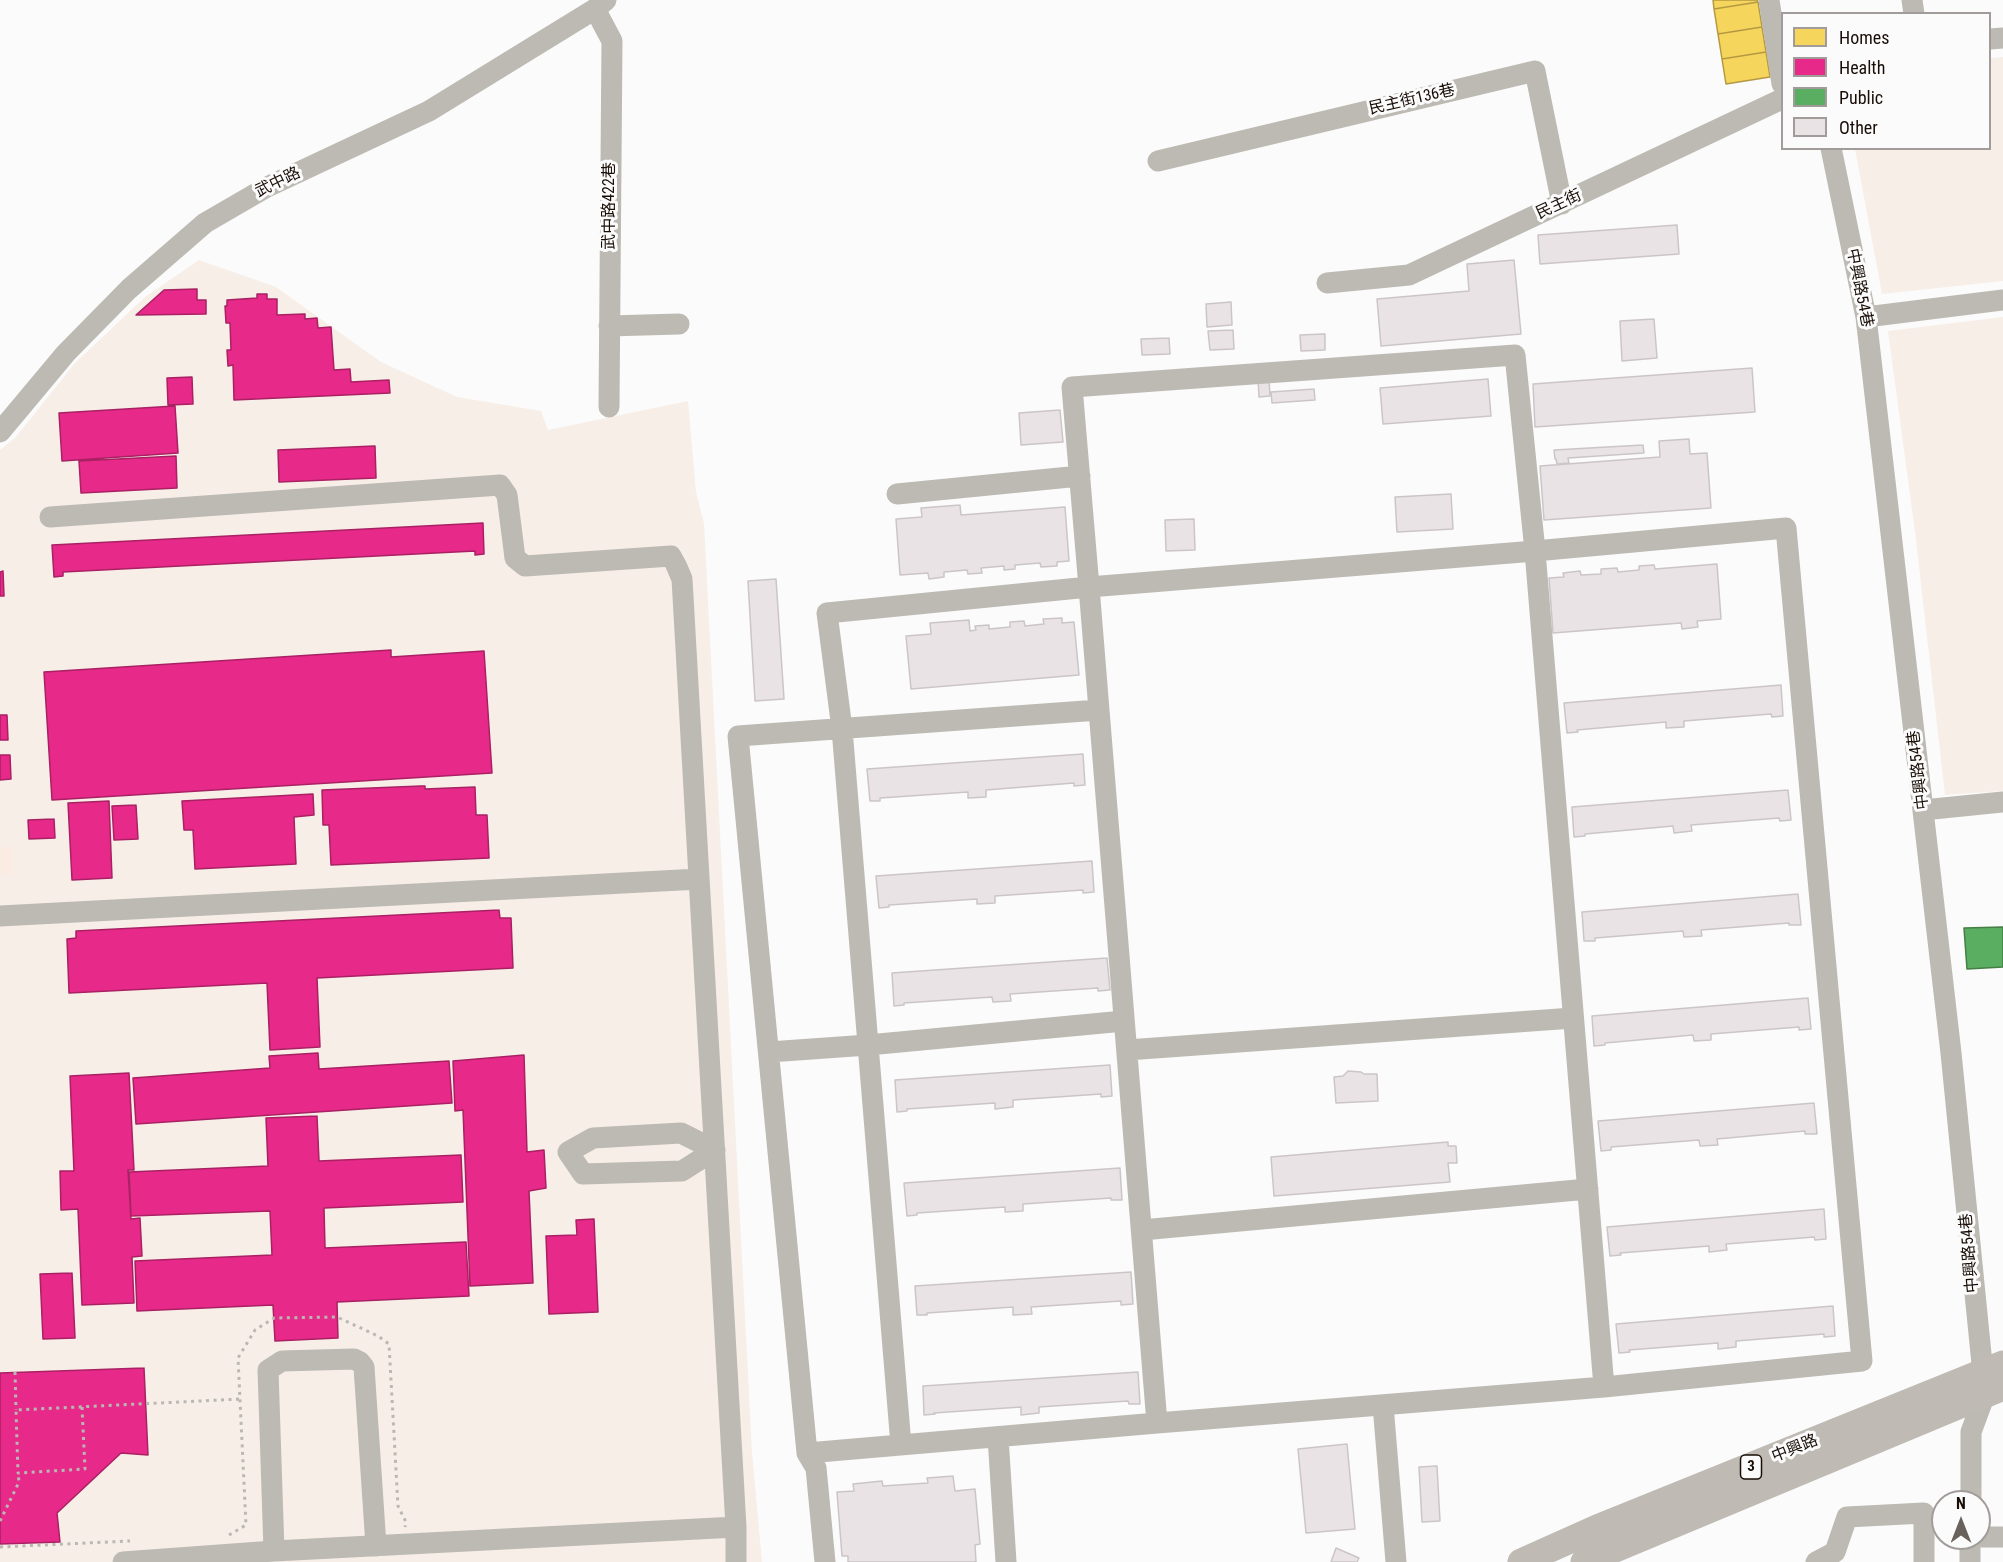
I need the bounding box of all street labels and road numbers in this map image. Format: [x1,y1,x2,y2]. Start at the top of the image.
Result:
street label: 民主街136巷 [1367,81,1457,119]
street label: 武中路422巷 [600,162,620,250]
street label: 武中路 [252,164,304,202]
street label: 民主街 [1533,186,1585,224]
street label: 中興路54巷 [1842,247,1876,329]
street label: 中興路54巷 [1905,729,1933,811]
street label: 中興路54巷 [1957,1212,1983,1294]
street label: 中興路 [1769,1431,1821,1467]
road number: 3 [1740,1455,1762,1479]

